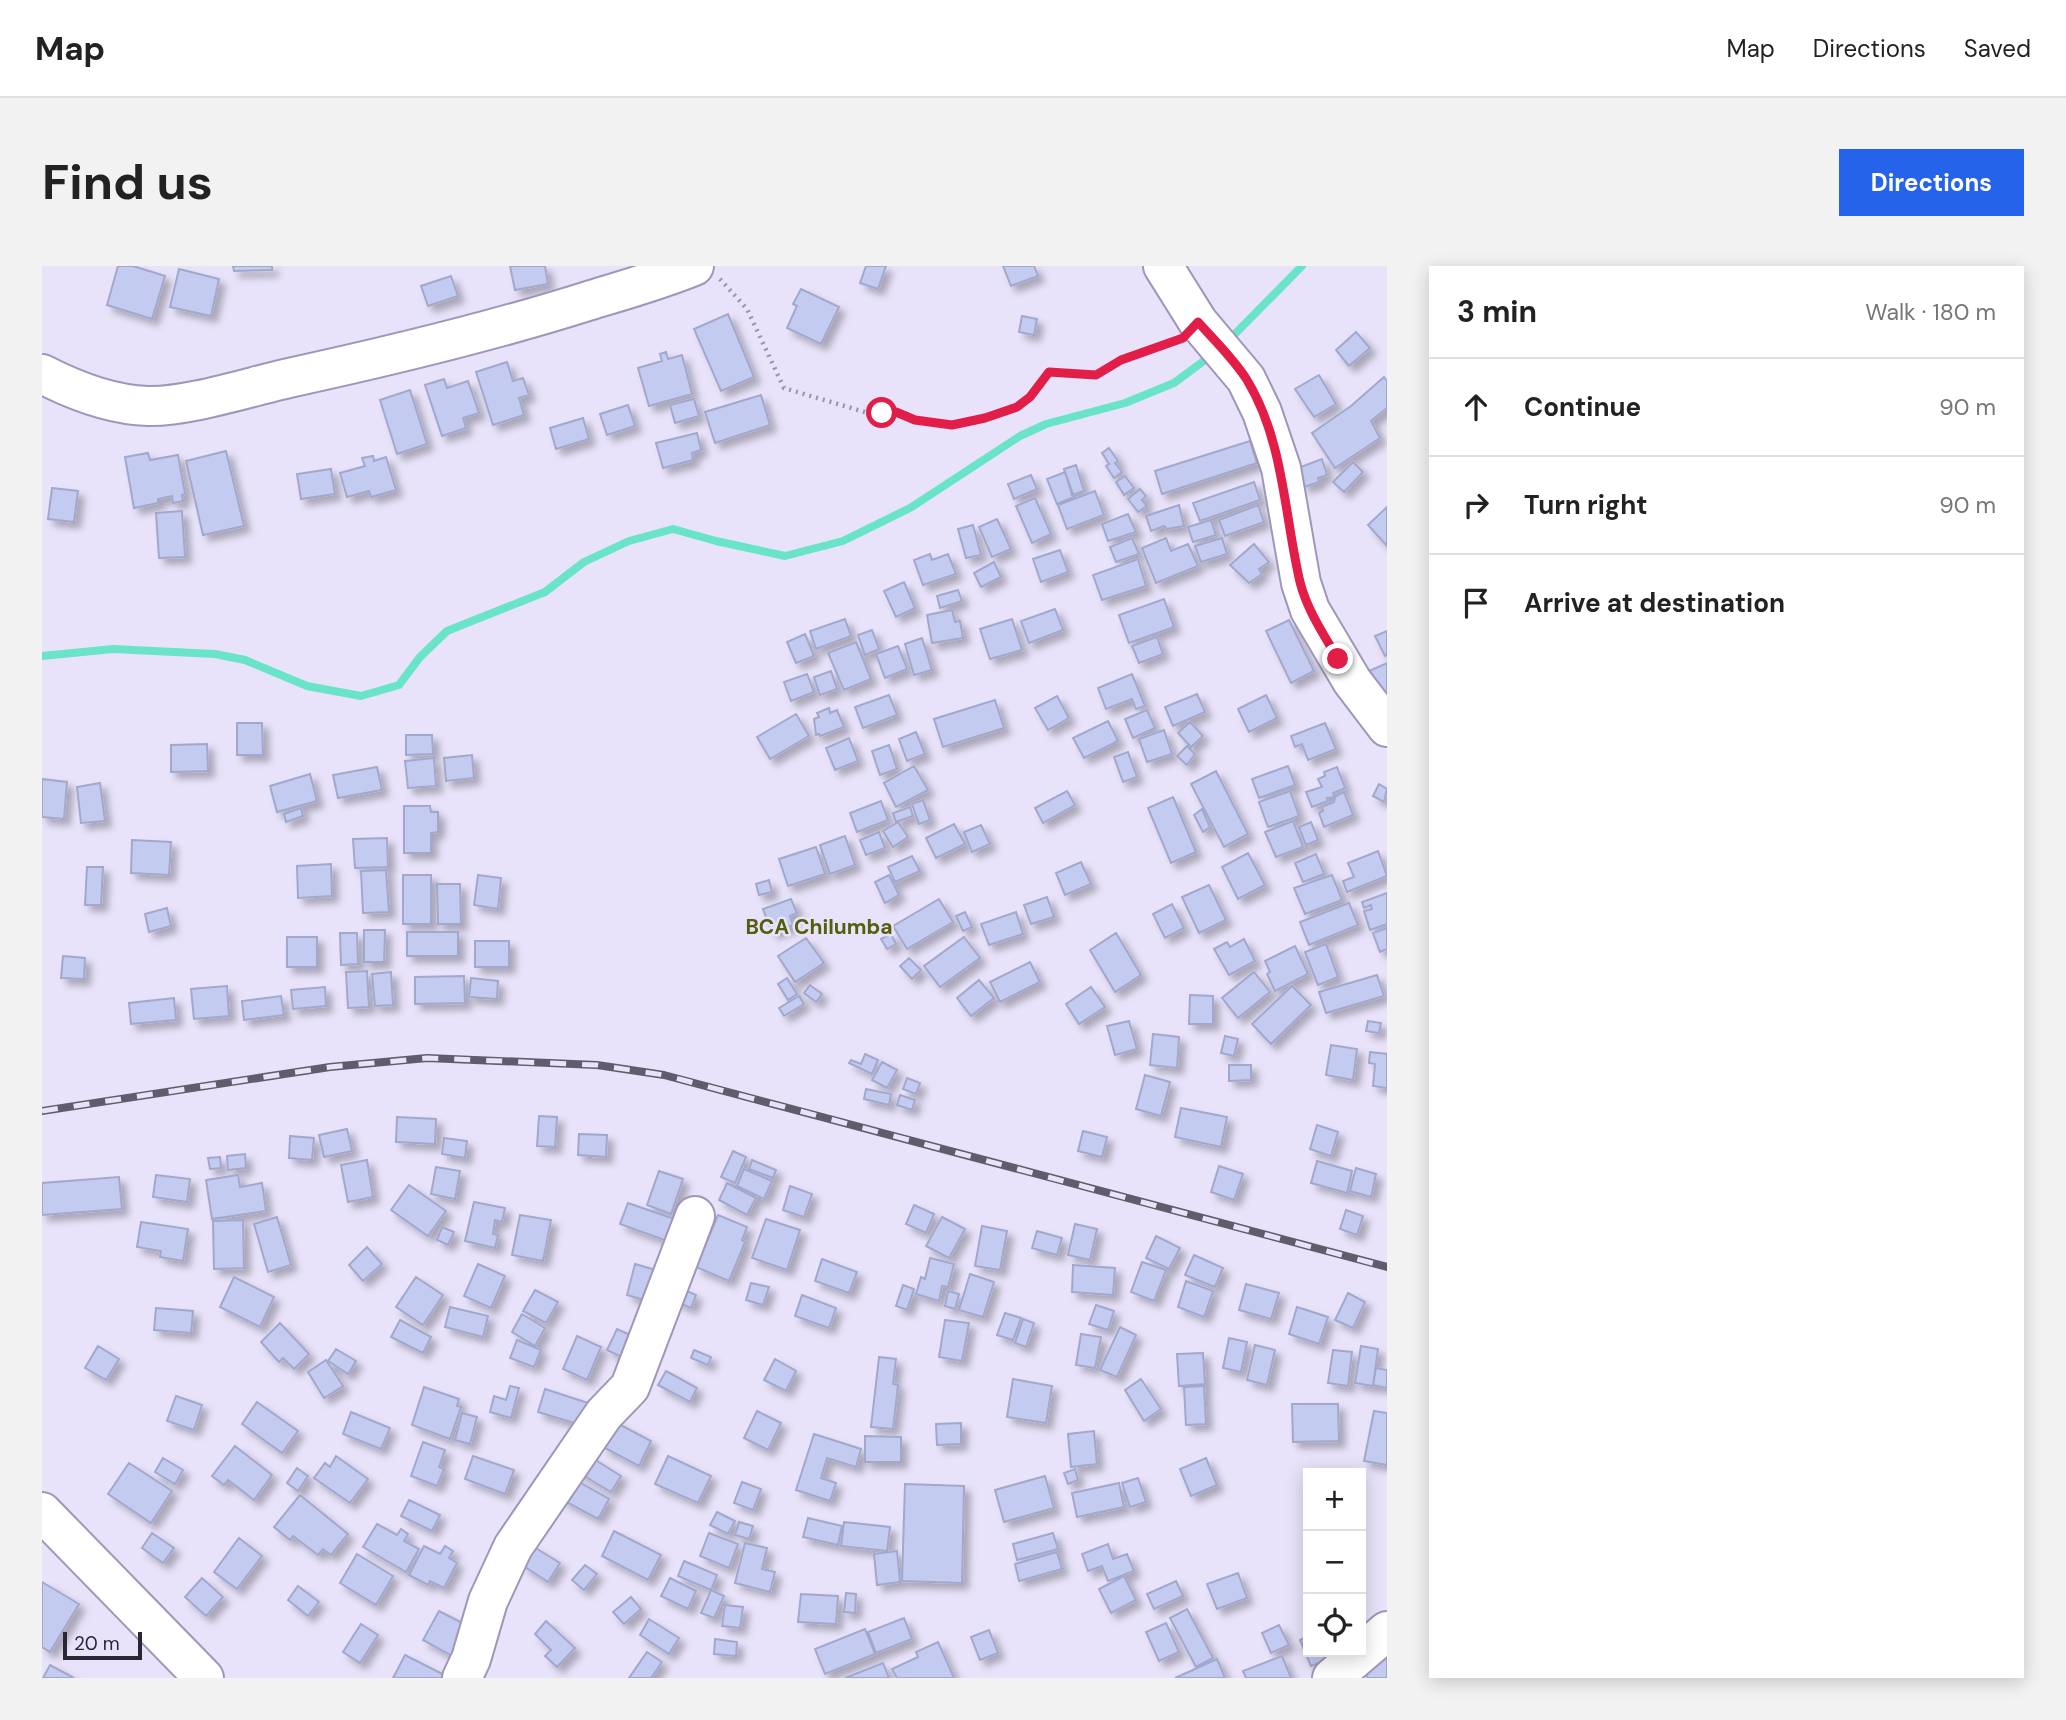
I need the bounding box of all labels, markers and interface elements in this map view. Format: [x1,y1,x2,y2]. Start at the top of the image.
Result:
text: Map [35,27,105,70]
text: Map [1727,33,1775,64]
text: Directions [1813,33,1926,64]
text: Saved [1964,33,2031,64]
button: Directions [1839,149,2024,216]
text: Find us [42,150,213,214]
text: 3 min [1457,292,1537,331]
text: Walk · 180 m [1865,297,1996,327]
icon: ahead [1457,388,1495,426]
text: Continue [1524,390,1641,424]
text: 90 m [1939,392,1996,422]
route start [866,397,897,428]
icon: right [1457,486,1495,524]
text: Turn right [1524,488,1648,522]
text: 90 m [1939,490,1996,520]
icon: arrive [1457,584,1495,622]
text: Arrive at destination [1524,586,1785,620]
route end [1322,643,1353,674]
district label: BCA Chilumba [745,913,893,941]
map controls [1303,1468,1366,1657]
button: + [1303,1468,1366,1531]
button: − [1303,1531,1366,1594]
button: locate [1303,1594,1366,1657]
scale bar [63,1629,142,1661]
text: 20 m [74,1631,120,1656]

